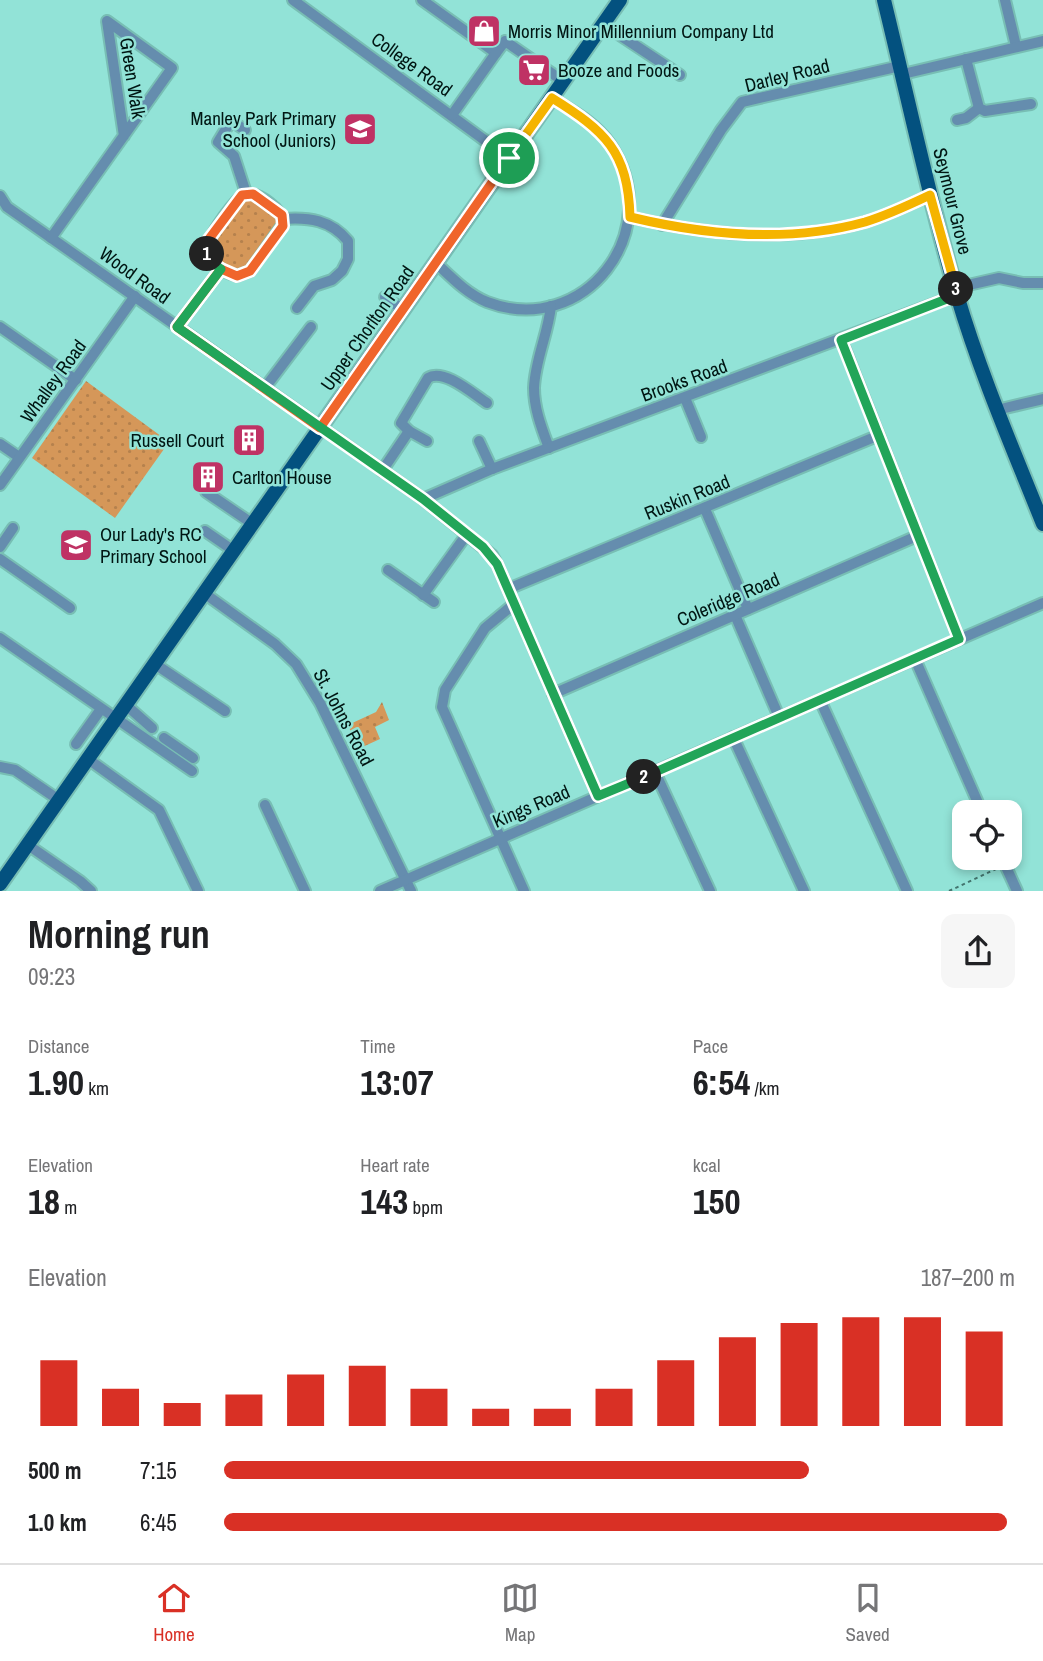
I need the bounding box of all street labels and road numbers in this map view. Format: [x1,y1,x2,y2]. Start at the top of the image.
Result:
street label: College Road [366,26,458,102]
street label: Green Walk [114,36,152,121]
street label: Darley Road [742,52,832,98]
street label: Seymour Grove [927,145,979,257]
street label: Wood Road [94,240,176,310]
street label: Upper Chorlton Road [314,260,420,396]
street label: Whalley Road [14,334,92,428]
street label: Brooks Road [637,352,731,408]
street label: Ruskin Road [640,468,734,526]
street label: Coleridge Road [673,566,783,632]
street label: St. Johns Road [308,664,380,770]
street label: Kings Road [488,778,574,834]

